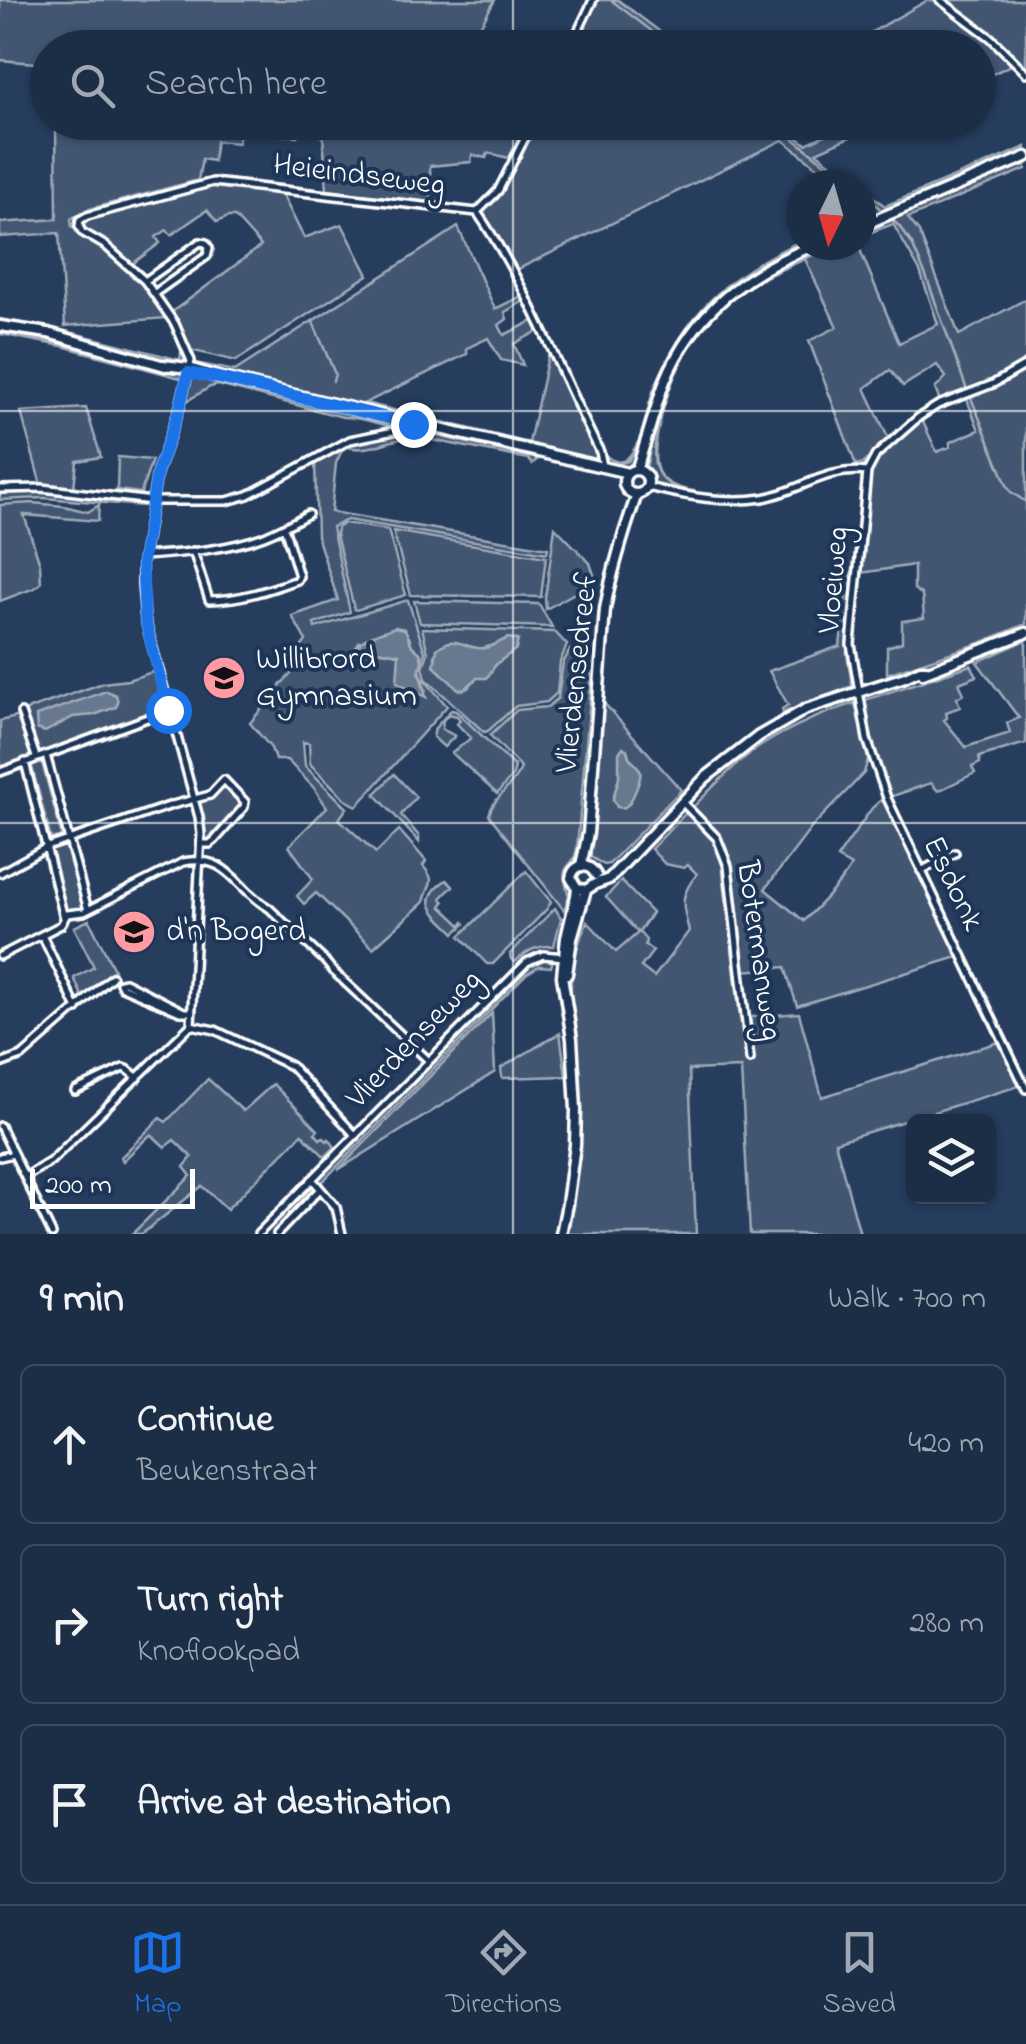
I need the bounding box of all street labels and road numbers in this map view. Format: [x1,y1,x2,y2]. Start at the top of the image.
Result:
street label: Heieindseweg [270,142,448,210]
street label: Vloeiweg [807,525,863,636]
street label: Vlierdensedreef [544,571,612,776]
street label: Esdonk [909,829,995,940]
street label: Botermanweg [722,857,794,1044]
street label: Vlierdenseweg [335,959,494,1121]

